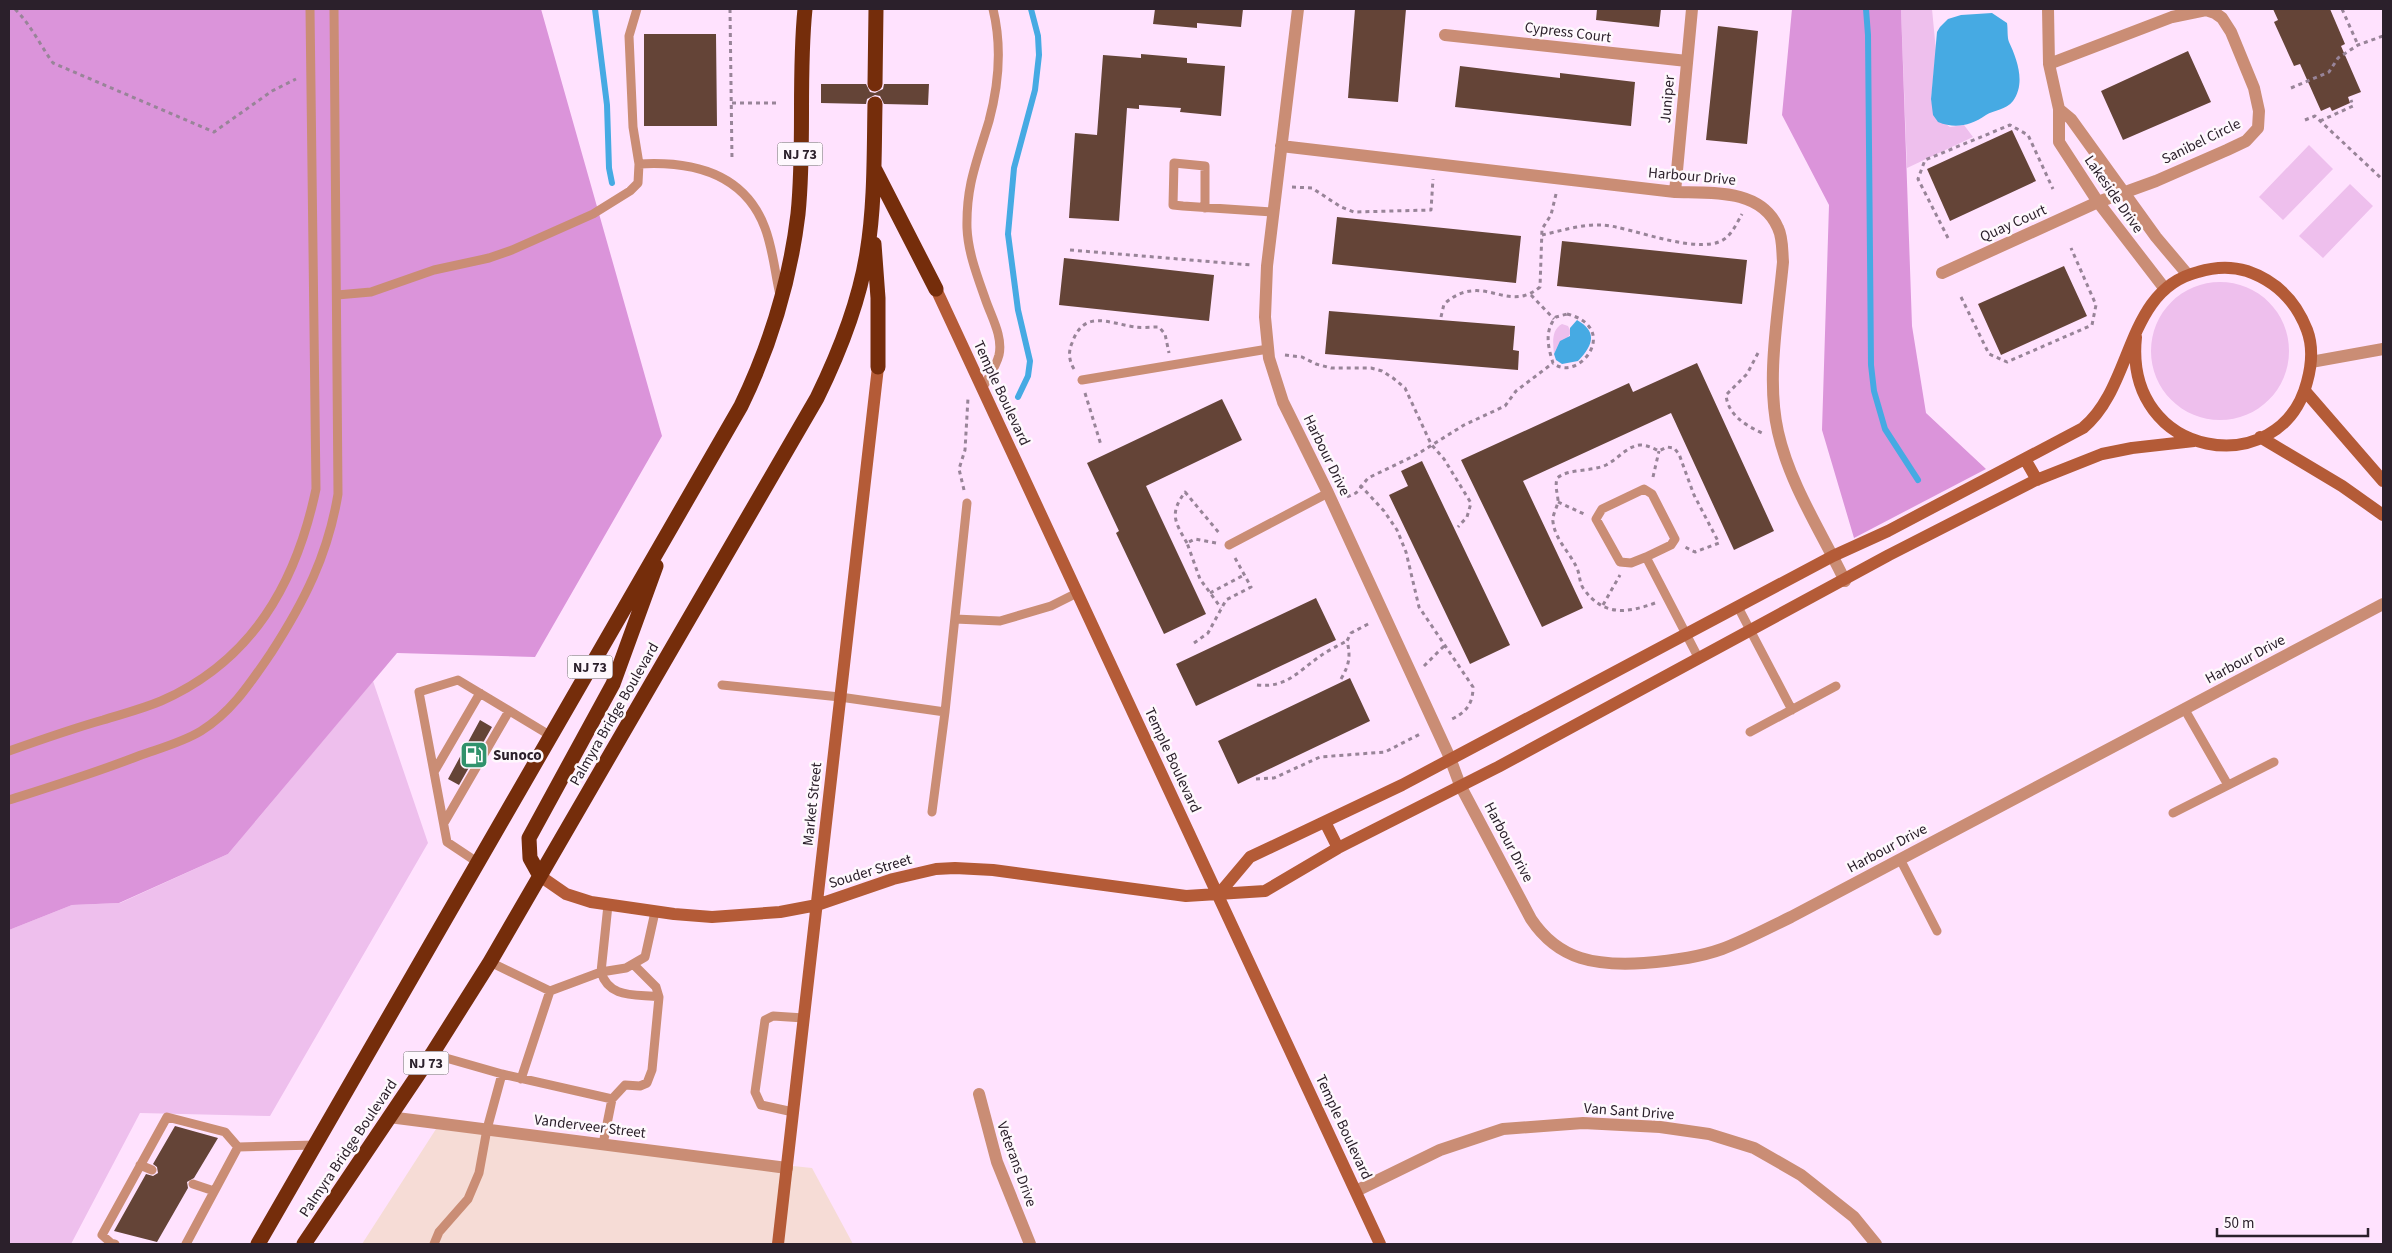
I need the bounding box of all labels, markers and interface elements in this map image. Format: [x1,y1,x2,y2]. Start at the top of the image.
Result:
street label: Cypress Court [1524,17,1612,48]
street label: Juniper [1655,73,1680,124]
street label: Sanibel Circle [2158,113,2244,170]
road number: NJ 73 [778,142,822,166]
street label: Lakeside Drive [2079,151,2148,237]
street label: Harbour Drive [1647,162,1737,191]
street label: Quay Court [1977,199,2050,247]
street label: Temple Boulevard [968,337,1035,449]
street label: Harbour Drive [1298,411,1355,499]
street label: Harbour Drive [2202,630,2289,689]
street label: Palmyra Bridge Boulevard [565,639,664,790]
road number: NJ 73 [568,656,612,679]
street label: Temple Boulevard [1139,704,1206,816]
fuel station icon: Sunoco [459,740,489,770]
place label: Sunoco [493,745,542,766]
street label: Market Street [798,761,827,847]
street label: Harbour Drive [1479,799,1538,886]
street label: Harbour Drive [1844,819,1931,878]
street label: Souder Street [826,849,914,894]
road number: NJ 73 [404,1052,448,1074]
street label: Temple Boulevard [1310,1071,1377,1183]
street label: Palmyra Bridge Boulevard [294,1075,402,1221]
street label: Van Sant Drive [1583,1098,1675,1125]
street label: Vanderveer Street [533,1109,647,1144]
street label: Veterans Drive [991,1119,1042,1210]
scale bar [2217,1206,2368,1238]
text: 50 m [2224,1213,2254,1234]

